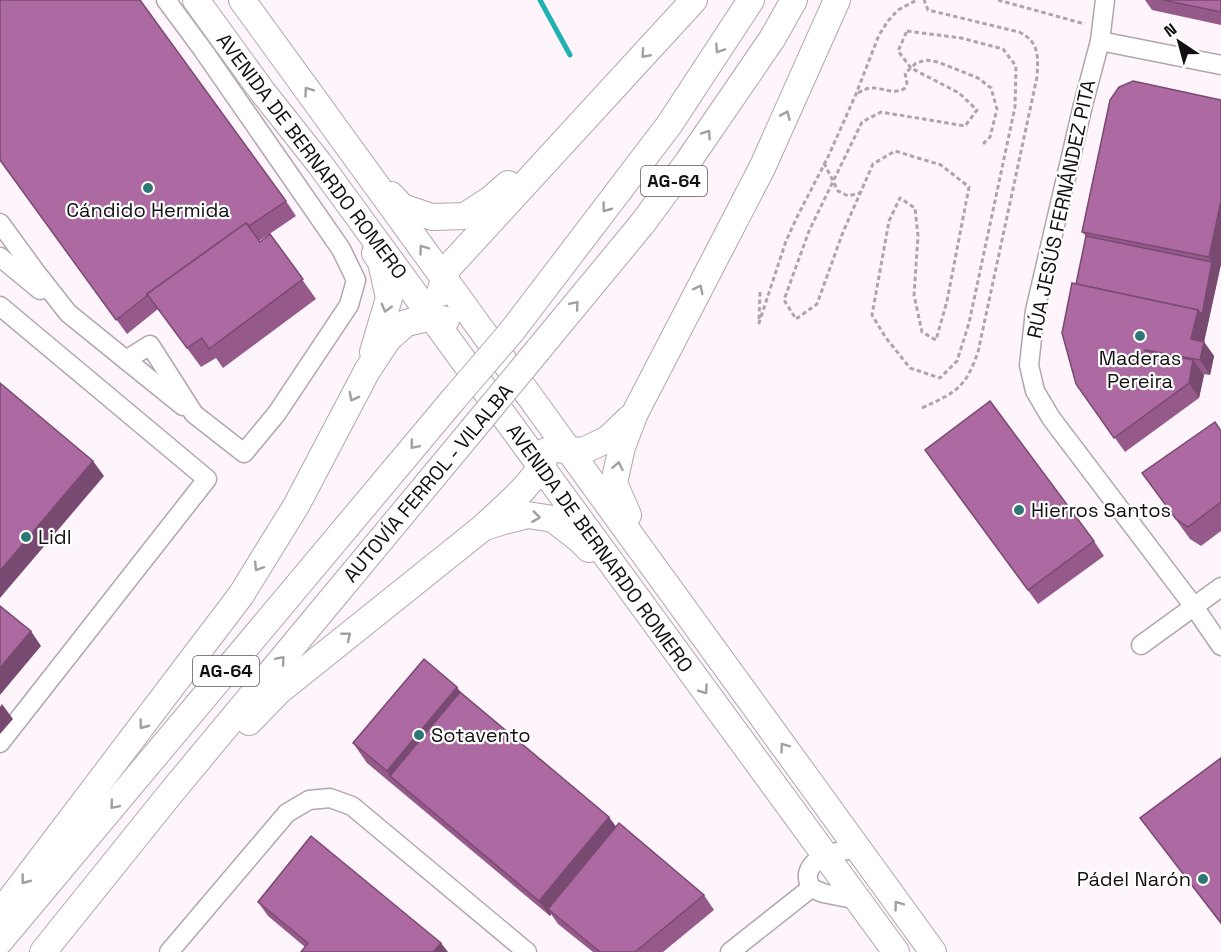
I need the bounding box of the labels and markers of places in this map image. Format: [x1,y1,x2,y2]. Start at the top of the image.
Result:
marker: Cándido Hermida [141,181,155,195]
place label: Cándido Hermida [66,197,230,223]
marker: Maderas Pereira [1133,329,1147,343]
place label: Maderas Pereira [1099,345,1181,394]
place label: Hierros Santos [1031,497,1171,523]
marker: Hierros Santos [1012,503,1026,517]
place label: Lidl [38,524,72,550]
marker: Lidl [19,530,33,544]
place label: Sotavento [431,722,531,748]
marker: Sotavento [412,728,426,742]
place label: Pádel Narón [1077,866,1191,892]
marker: Pádel Narón [1196,872,1210,886]

